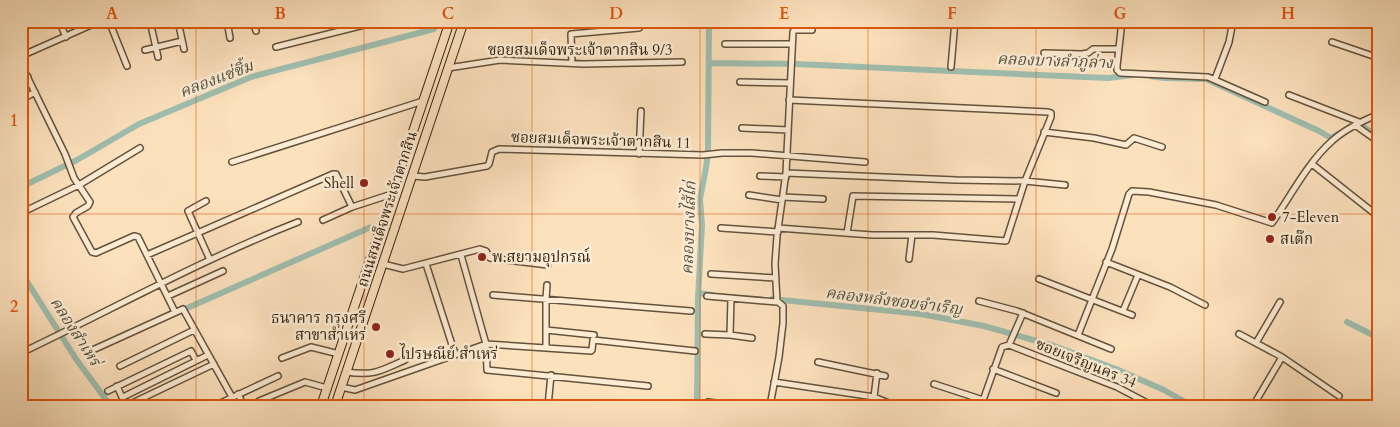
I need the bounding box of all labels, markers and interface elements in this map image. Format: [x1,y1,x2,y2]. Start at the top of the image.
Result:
text: A [106,3,118,25]
text: B [274,3,286,25]
text: C [442,3,454,25]
text: D [609,3,623,25]
text: E [779,3,789,25]
text: F [947,3,957,25]
text: G [1113,3,1127,25]
text: H [1281,3,1295,25]
street label: ซอยสมเด็จพระเจ้าตากสิน 9/3 [487,40,673,60]
water label: คลองบางลำภูล่าง [997,48,1114,74]
water label: คลองแซ่ซิ้ม [176,54,258,103]
text: 1 [10,110,18,132]
street label: ซอยสมเด็จพระเจ้าตากสิน 11 [511,127,691,153]
street label: ถนนสมเด็จพระเจ้าตากสิน [352,128,422,290]
place label: Shell [324,173,354,193]
marker: Shell [358,177,370,189]
water label: คลองบางไส้ไก่ [675,179,702,275]
place label: 7-Eleven [1282,207,1340,227]
marker: 7-Eleven [1266,211,1278,223]
place label: สเต๊ก [1280,229,1313,249]
marker: สเต๊ก [1264,233,1276,245]
place label: พ.สยามอุปกรณ์ [492,247,591,268]
marker: พ.สยามอุปกรณ์ [476,251,488,263]
water label: คลองหลังซอยจำเริญ [824,282,965,320]
water label: คลองสำเหร่ [45,293,107,373]
text: 2 [10,296,18,318]
place label: ธนาคาร กรุงศรี สาขาสำเหร่ [271,308,366,345]
marker: ธนาคาร กรุงศรี สาขาสำเหร่ [370,321,382,333]
street label: ซอยเจริญนคร 34 [1033,334,1140,392]
place label: ไปรษณีย์ สำเหร่ [399,343,498,364]
marker: ไปรษณีย์ สำเหร่ [384,348,396,360]

